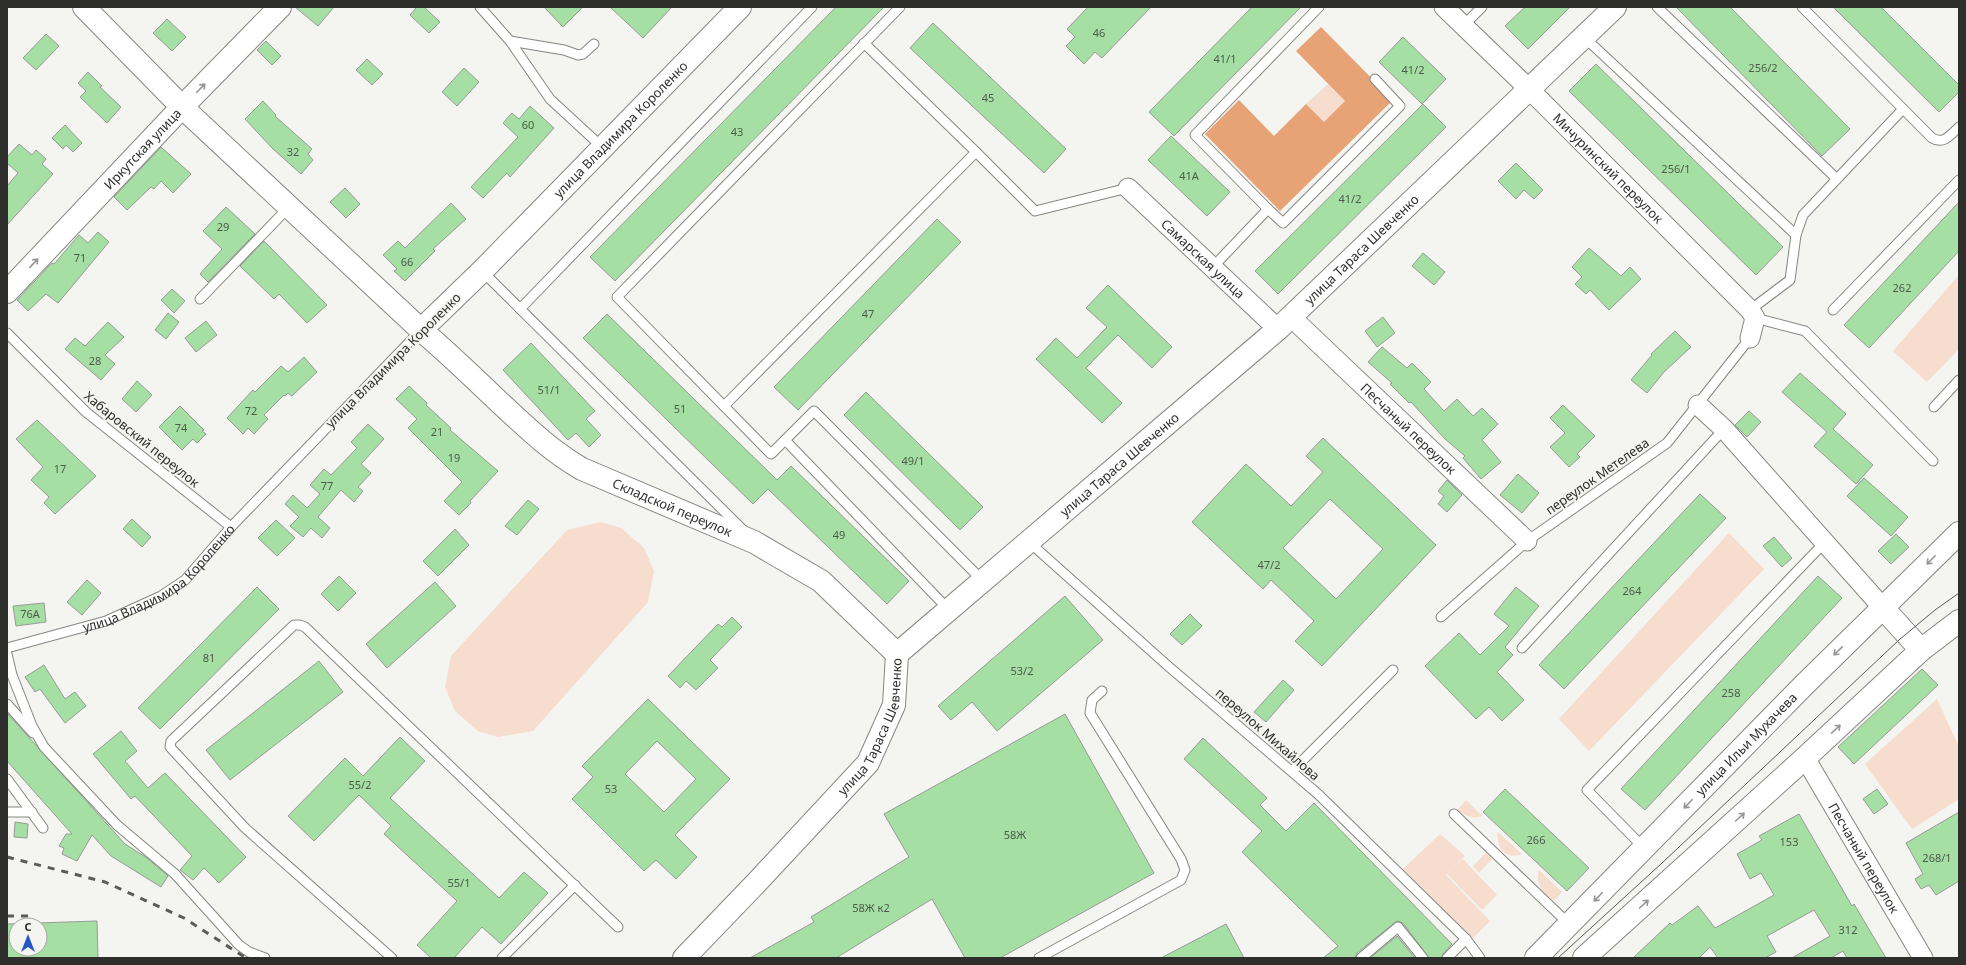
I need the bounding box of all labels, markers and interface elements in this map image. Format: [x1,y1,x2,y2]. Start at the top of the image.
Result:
house number: 46 [1093,25,1105,40]
house number: 41/1 [1214,51,1236,66]
street label: улица Владимира Короленко [550,57,692,202]
house number: 256/2 [1748,60,1778,75]
house number: 41/2 [1402,62,1424,77]
one-way arrow [196,83,205,93]
house number: 45 [982,90,994,105]
street label: Иркутская улица [100,104,185,193]
street label: Мичуринский переулок [1549,109,1667,227]
house number: 60 [522,117,534,132]
house number: 43 [731,124,743,139]
house number: 32 [287,144,299,159]
house number: 256/1 [1661,161,1691,176]
house number: 41А [1179,168,1200,183]
street label: улица Тараса Шевченко [1300,190,1423,308]
house number: 41/2 [1339,191,1361,206]
street label: Самарская улица [1157,215,1249,302]
house number: 29 [217,219,229,234]
house number: 71 [74,250,86,265]
house number: 66 [401,254,413,269]
one-way arrow [29,259,38,269]
house number: 262 [1893,280,1911,295]
street label: улица Владимира Короленко [321,288,465,432]
house number: 47 [862,306,874,321]
house number: 28 [89,353,101,368]
street label: Песчаный переулок [1357,379,1460,478]
house number: 51/1 [538,382,560,397]
street label: Хабаровский переулок [81,387,203,491]
house number: 51 [674,401,686,416]
house number: 72 [245,403,257,418]
street label: улица Тараса Шевченко [1056,408,1183,520]
house number: 74 [175,420,188,435]
house number: 21 [431,424,443,439]
street label: переулок Метелева [1542,433,1652,519]
house number: 19 [448,450,460,465]
house number: 49/1 [902,453,924,468]
house number: 17 [54,461,66,476]
street label: Складской переулок [610,474,735,541]
house number: 77 [321,478,333,493]
street label: улица Владимира Короленко [81,520,239,636]
house number: 49 [833,527,845,542]
one-way arrow [1926,555,1936,565]
house number: 47/2 [1258,557,1280,572]
house number: 264 [1623,583,1642,598]
house number: 76А [20,606,41,621]
one-way arrow [1833,646,1843,656]
house number: 81 [203,650,215,665]
street label: улица Тараса Шевченко [834,657,906,799]
house number: 53/2 [1011,663,1033,678]
street label: переулок Михайлова [1212,684,1324,784]
house number: 258 [1722,685,1740,700]
street label: улица Ильи Мухачева [1691,688,1801,799]
one-way arrow [1831,724,1841,734]
house number: 55/2 [349,777,371,792]
house number: 53 [605,781,617,796]
one-way arrow [1683,799,1693,809]
street label: Песчаный переулок [1824,799,1904,917]
one-way arrow [1735,813,1745,822]
house number: 58Ж [1004,827,1026,842]
house number: 266 [1527,832,1545,847]
house number: 153 [1780,834,1798,849]
house number: 268/1 [1922,850,1952,865]
house number: 55/1 [448,875,470,890]
one-way arrow [1593,892,1602,902]
one-way arrow [1639,899,1649,909]
house number: 58Ж к2 [852,900,890,915]
north arrow [8,917,48,957]
text: С [24,919,32,934]
house number: 312 [1839,922,1857,937]

